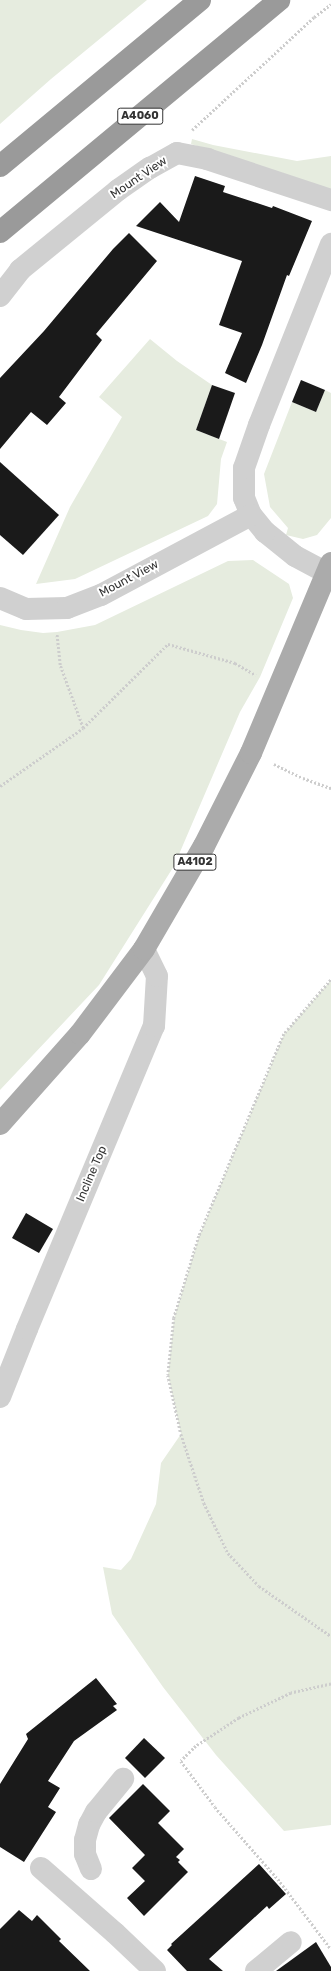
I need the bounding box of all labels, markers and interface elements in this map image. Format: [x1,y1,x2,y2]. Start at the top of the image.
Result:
road number: A4060 [117,107,163,125]
street label: Mount View [108,154,170,202]
street label: Mount View [97,557,161,601]
road number: A4102 [173,853,217,871]
street label: Incline Top [74,1144,110,1204]

